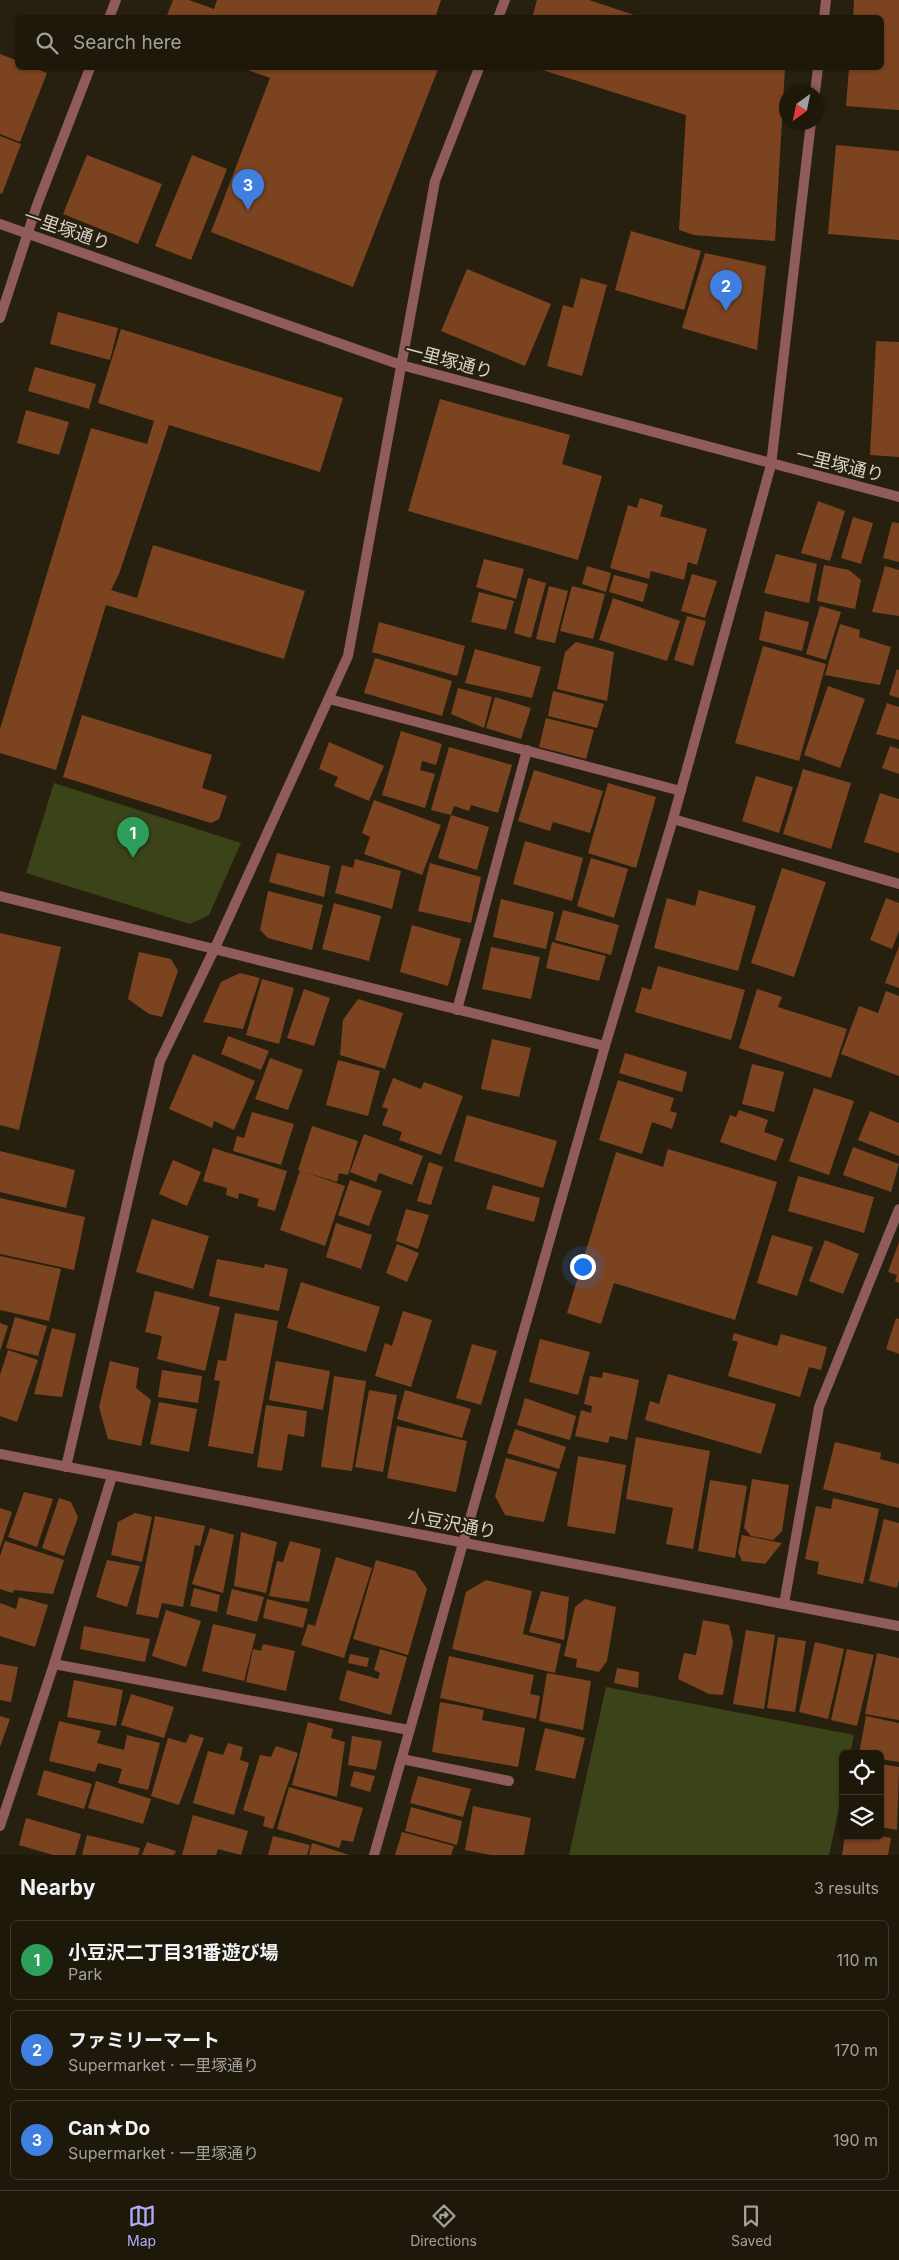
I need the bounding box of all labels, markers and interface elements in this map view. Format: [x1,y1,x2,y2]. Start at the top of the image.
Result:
search box [15,15,884,70]
icon: search [33,29,61,57]
text: Search here [73,31,182,54]
north arrow [779,85,824,130]
pin: 3 [232,169,264,210]
street label: 一里塚通り [21,205,113,254]
pin: 2 [710,270,742,311]
street label: 一里塚通り [403,339,495,382]
street label: 一里塚通り [794,443,886,486]
pin: 1 [117,817,149,858]
your location [570,1254,596,1280]
street label: 小豆沢通り [406,1505,498,1542]
map controls [839,1750,884,1840]
button: locate [839,1750,884,1795]
button: layers [839,1795,884,1840]
text: Nearby [20,1875,95,1900]
text: 3 results [814,1878,879,1898]
text: 小豆沢二丁目31番遊び場 [68,1941,278,1964]
text: 1 [34,1950,40,1970]
text: 110 m [836,1950,878,1970]
text: Park [68,1964,102,1984]
text: ファミリーマート [68,2029,220,2052]
text: 2 [32,2040,42,2060]
text: 170 m [834,2040,878,2060]
text: Supermarket · 一里塚通り [68,2055,259,2075]
text: Can★Do [68,2117,150,2140]
text: 3 [32,2130,42,2150]
text: 190 m [833,2130,878,2150]
text: Supermarket · 一里塚通り [68,2143,259,2163]
tab: Map [127,2202,156,2249]
tab: Directions [410,2202,477,2249]
tab: Saved [731,2202,772,2249]

